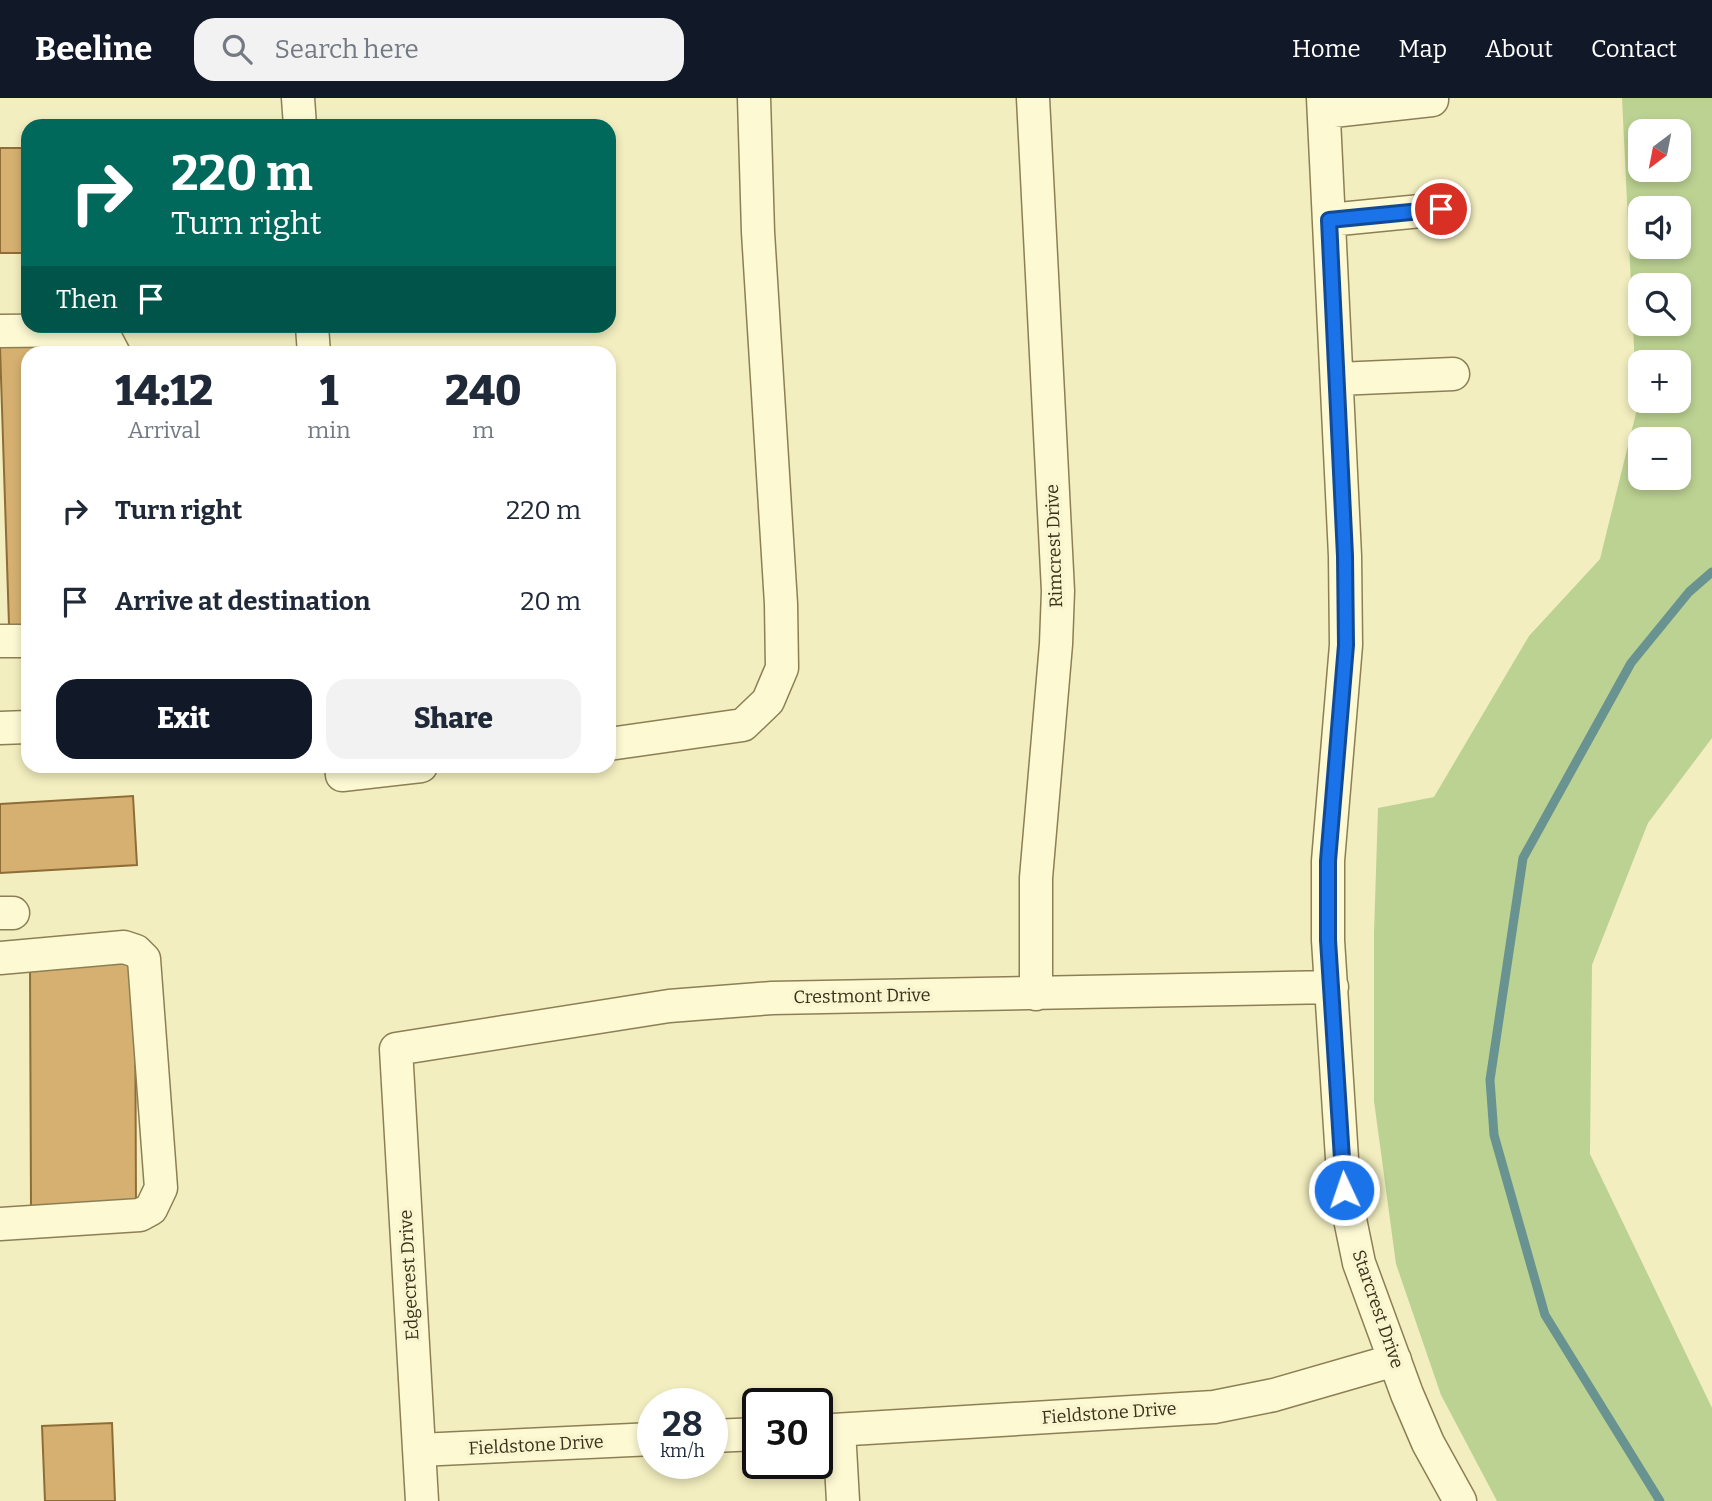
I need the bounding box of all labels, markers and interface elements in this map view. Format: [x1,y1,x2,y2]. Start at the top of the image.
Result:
search box [194,18,684,81]
text: Beeline [35,29,152,69]
icon: search [218,30,256,68]
text: Search here [274,34,419,65]
text: Home [1292,35,1361,63]
text: Map [1399,35,1447,63]
text: About [1485,35,1553,63]
text: Contact [1591,35,1677,63]
north arrow [1628,119,1690,182]
map controls [1628,119,1691,490]
text: 220 m [171,144,313,203]
icon: right [56,147,147,238]
pin [1411,179,1471,239]
icon: arrive [1422,190,1460,228]
button: sound [1628,196,1691,259]
text: Turn right [171,204,322,242]
button: search [1628,273,1691,336]
icon: arrive [132,280,170,318]
text: Then [56,284,118,315]
button: + [1628,350,1691,413]
text: 14:12 [115,366,213,416]
text: 1 [320,366,338,416]
text: 240 [445,366,522,416]
text: Arrival [128,416,201,444]
text: min [307,416,351,444]
text: m [472,416,494,444]
button: − [1628,427,1691,490]
street label: Rimcrest Drive [1041,484,1067,608]
icon: right [56,492,94,530]
text: Turn right [115,495,242,526]
text: 220 m [506,495,581,526]
icon: arrive [56,583,94,621]
text: Arrive at destination [115,586,370,617]
text: 20 m [520,586,581,617]
button: Exit [56,679,312,759]
button: Share [326,679,581,759]
street label: Crestmont Drive [793,984,931,1008]
position arrow [1307,1153,1381,1227]
street label: Edgecrest Drive [395,1209,423,1341]
street label: Starcrest Drive [1347,1247,1409,1371]
speed limit sign: 30 [742,1388,833,1479]
street label: Fieldstone Drive [1041,1397,1177,1429]
text: 28 [662,1403,703,1445]
street label: Fieldstone Drive [468,1430,604,1460]
text: km/h [660,1440,705,1462]

